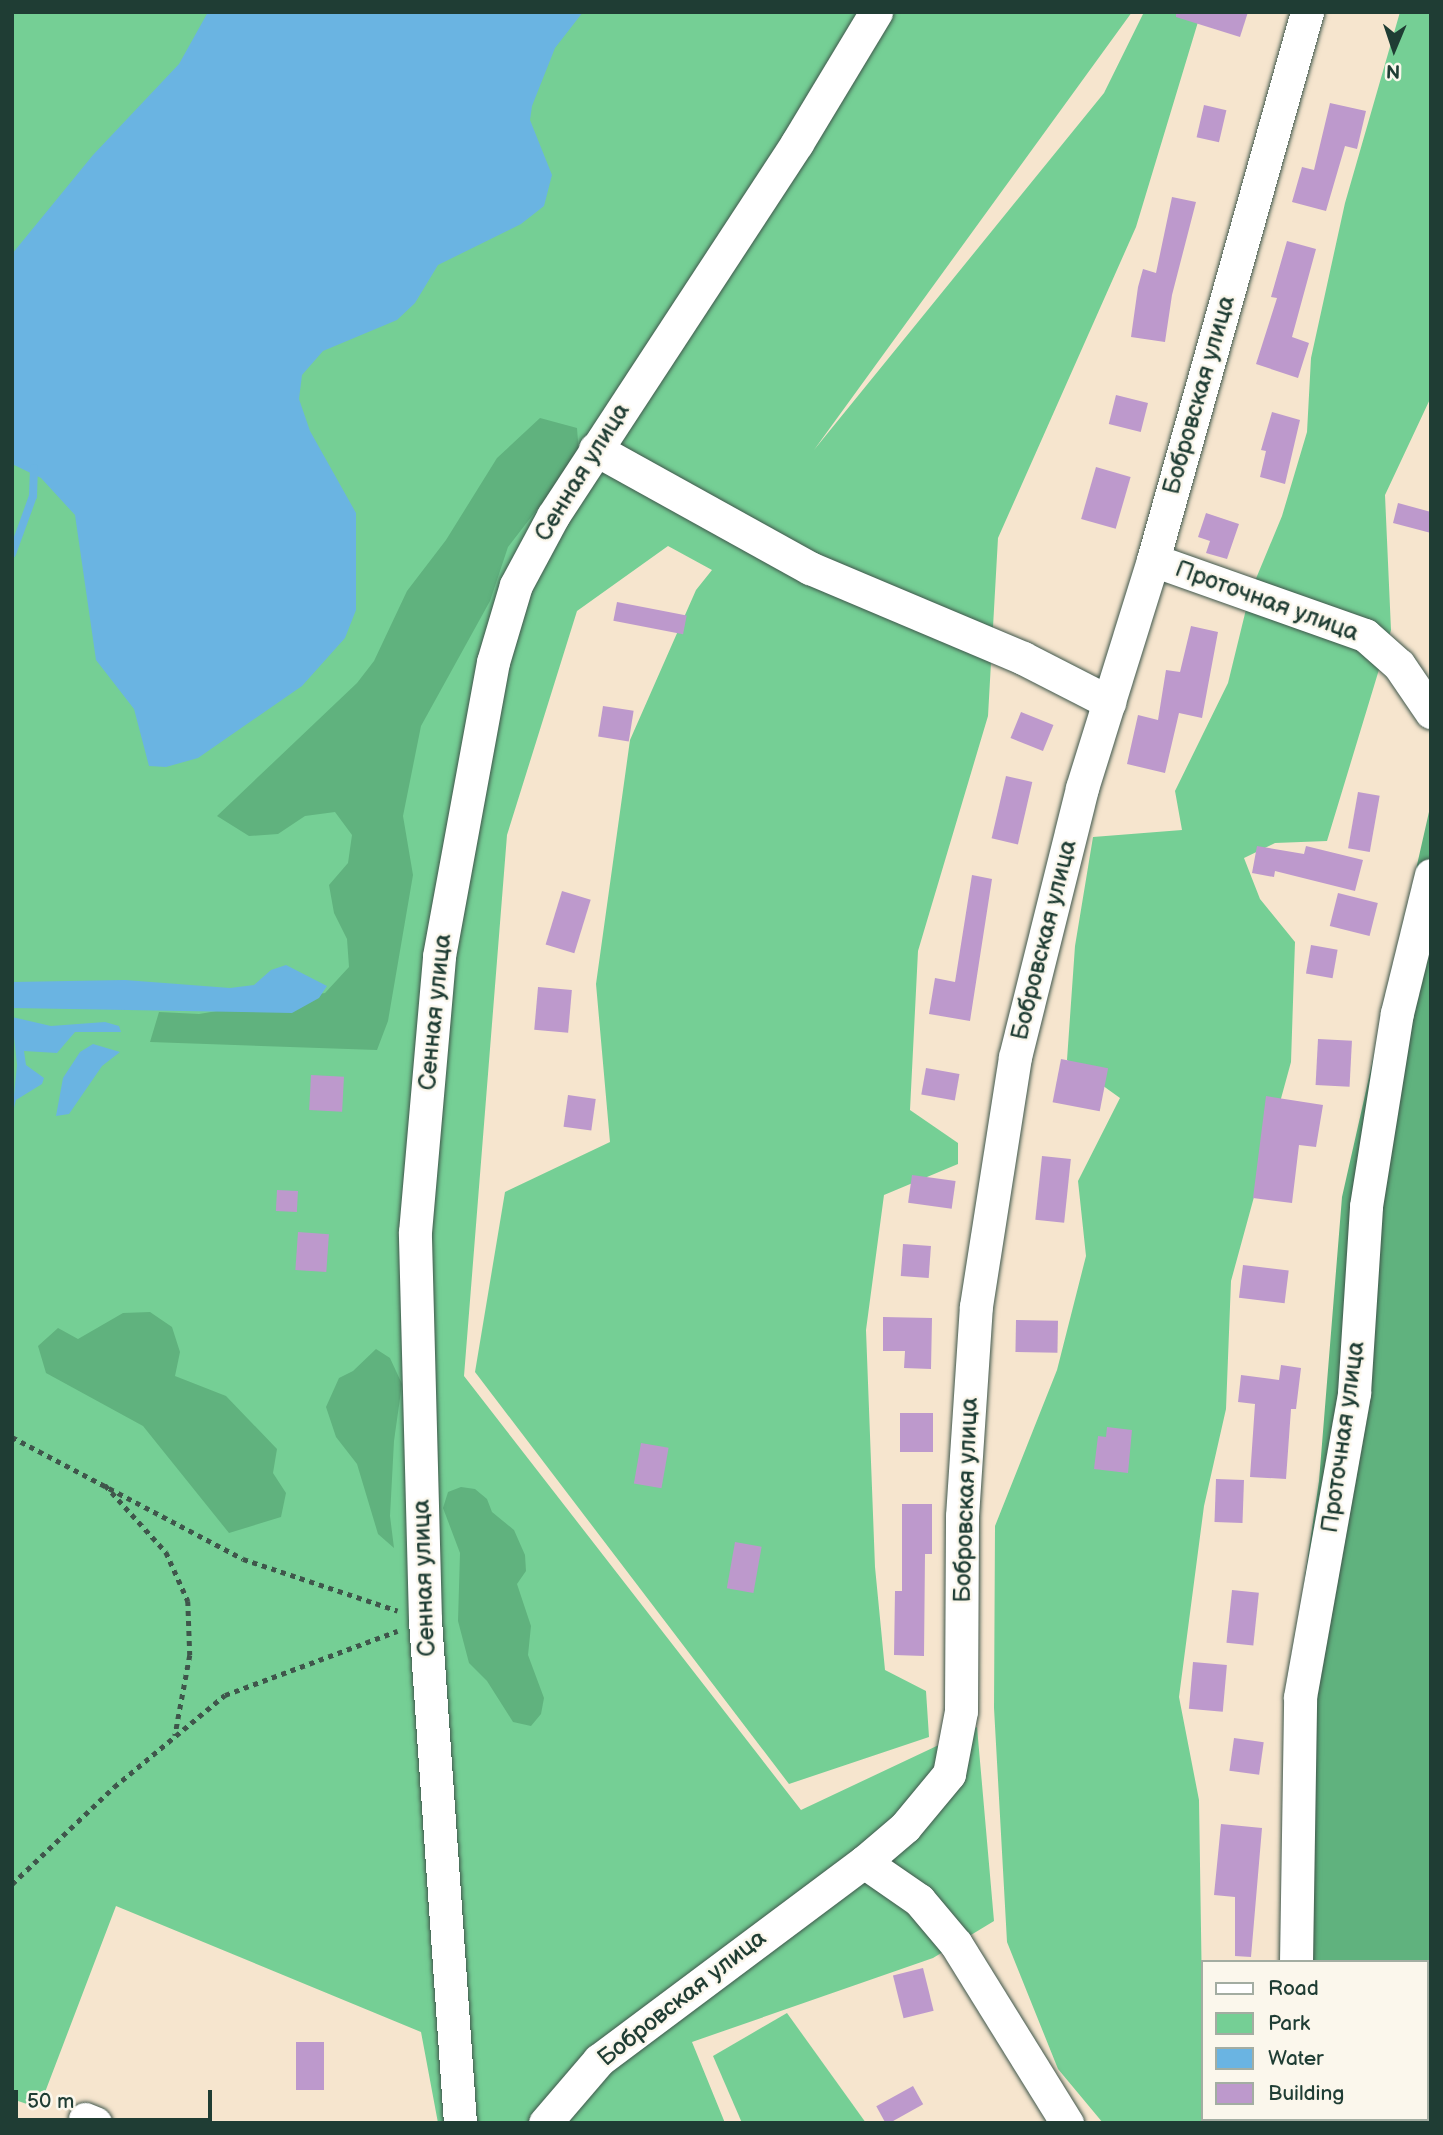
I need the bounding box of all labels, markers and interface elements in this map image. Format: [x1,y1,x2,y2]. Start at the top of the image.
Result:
north arrow [1359,14,1429,84]
text: N [1386,59,1401,82]
street label: Бобровская улица [1157,292,1241,498]
street label: Сенная улица [528,398,636,546]
street label: Проточная улица [1171,554,1363,648]
street label: Бобровская улица [1005,837,1083,1043]
street label: Сенная улица [412,932,458,1092]
street label: Проточная улица [1315,1339,1371,1535]
street label: Бобровская улица [948,1397,984,1603]
street label: Сенная улица [407,1499,441,1657]
street label: Бобровская улица [592,1923,772,2073]
legend [1202,1960,1429,2121]
text: Road [1268,1976,1319,2001]
text: Park [1268,2011,1310,2036]
text: Water [1268,2046,1324,2071]
scale bar [18,2076,215,2120]
text: Building [1268,2081,1344,2106]
text: 50 m [27,2089,74,2114]

